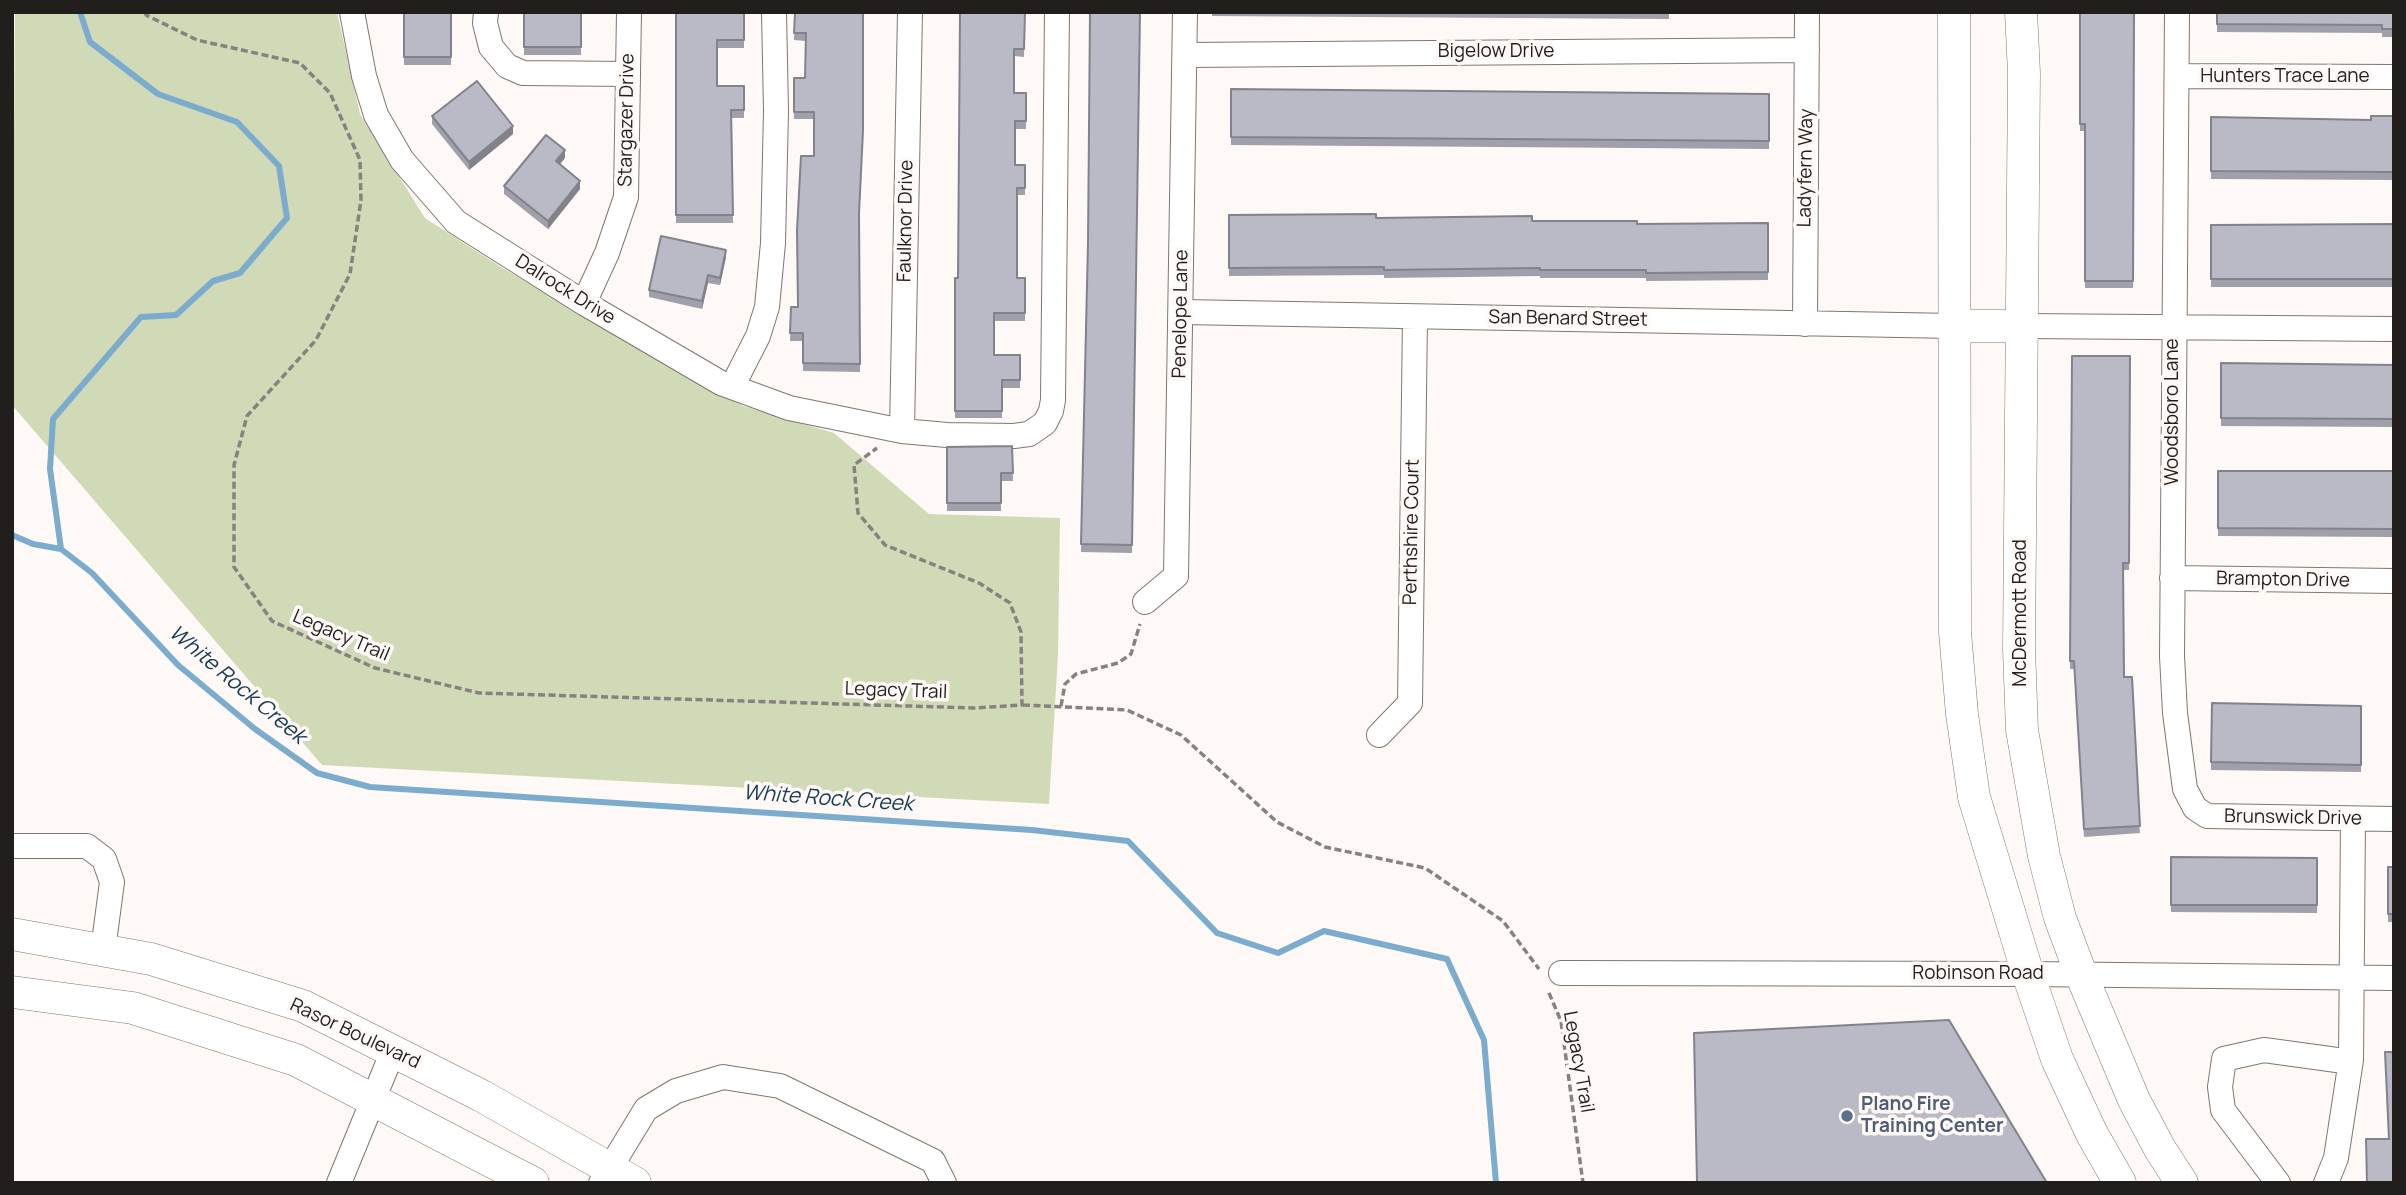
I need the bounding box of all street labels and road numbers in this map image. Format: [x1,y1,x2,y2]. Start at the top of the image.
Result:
street label: Bigelow Drive [1438,41,1554,63]
street label: Stargazer Drive [614,53,640,187]
street label: Hunters Trace Lane [2200,66,2370,88]
street label: Ladyfern Way [1794,109,1818,227]
street label: Faulknor Drive [894,160,918,282]
street label: Penelope Lane [1168,249,1194,379]
street label: Dalrock Drive [511,250,619,330]
street label: San Benard Street [1488,306,1648,332]
street label: Woodsboro Lane [2162,338,2184,486]
street label: Perthshire Court [1399,459,1425,605]
street label: McDermott Road [2010,539,2032,687]
street label: Brampton Drive [2216,567,2350,593]
street label: Legacy Trail [289,605,393,667]
street label: Legacy Trail [844,678,948,704]
street label: Brunswick Drive [2224,805,2362,831]
street label: Robinson Road [1912,963,2044,985]
street label: Rasor Boulevard [286,994,424,1074]
street label: Legacy Trail [1558,1009,1598,1115]

